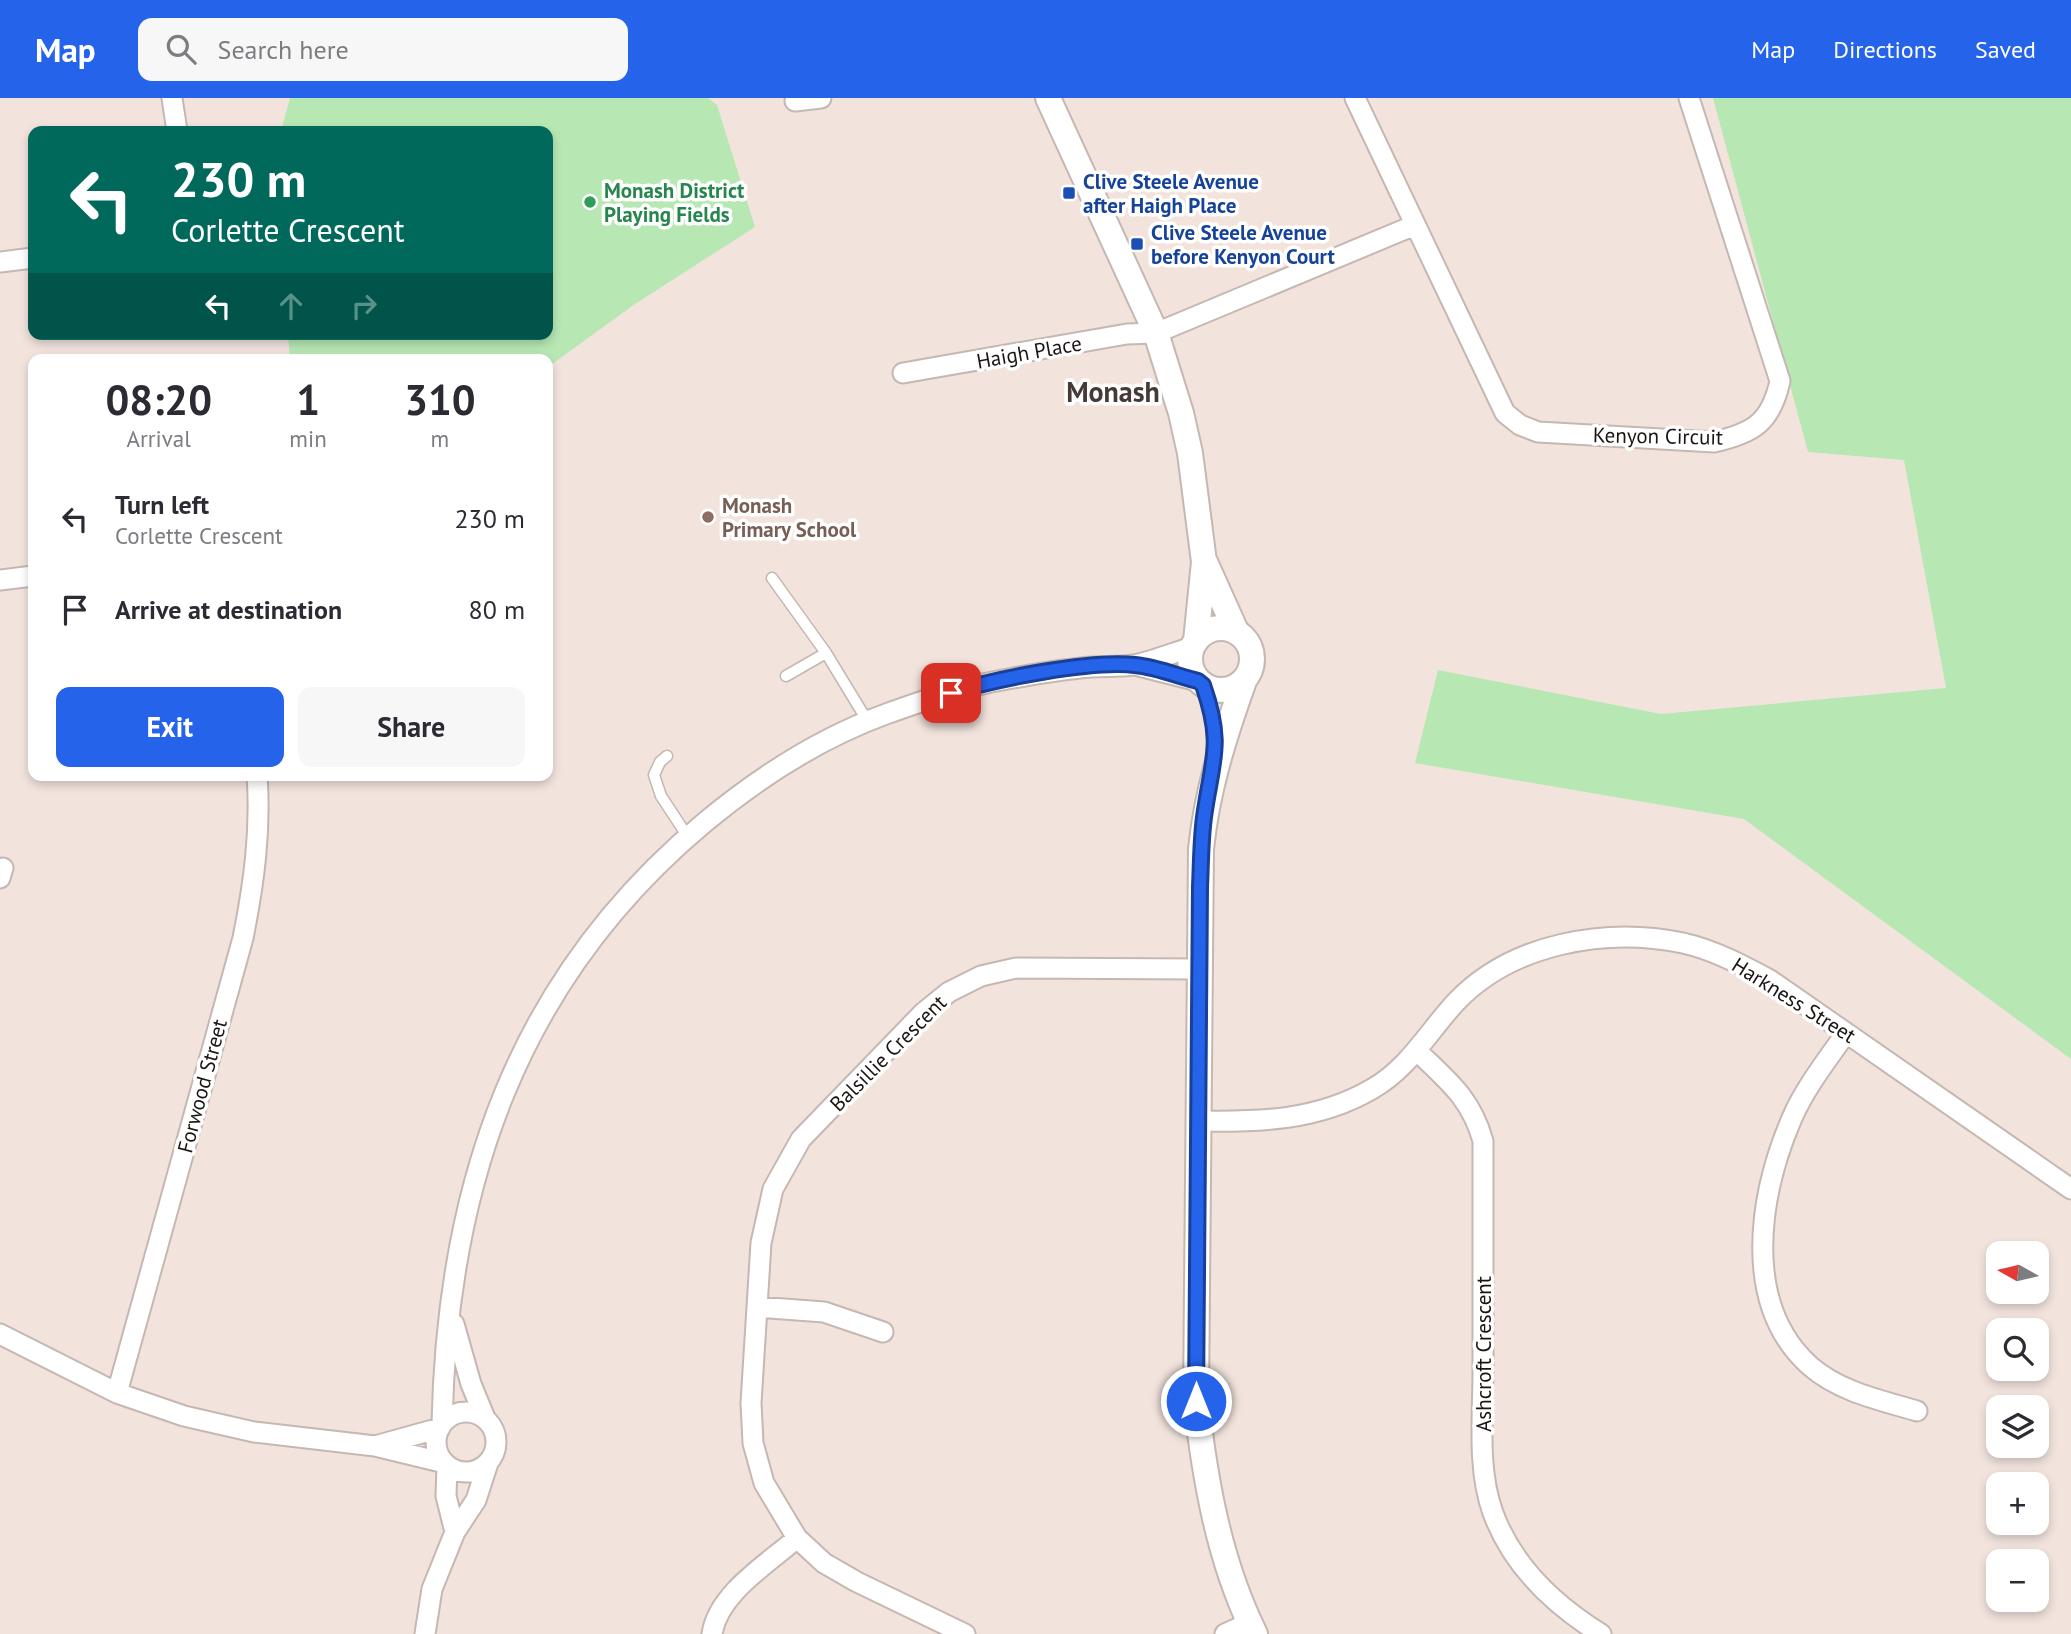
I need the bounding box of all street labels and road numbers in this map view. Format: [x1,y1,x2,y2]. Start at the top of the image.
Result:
street label: Haigh Place [974,329,1084,375]
street label: Kenyon Circuit [1593,421,1723,451]
street label: Harkness Street [1727,951,1861,1049]
street label: Balsillie Crescent [824,989,952,1117]
street label: Forwood Street [171,1016,233,1156]
street label: Ashcroft Crescent [1470,1276,1497,1432]

